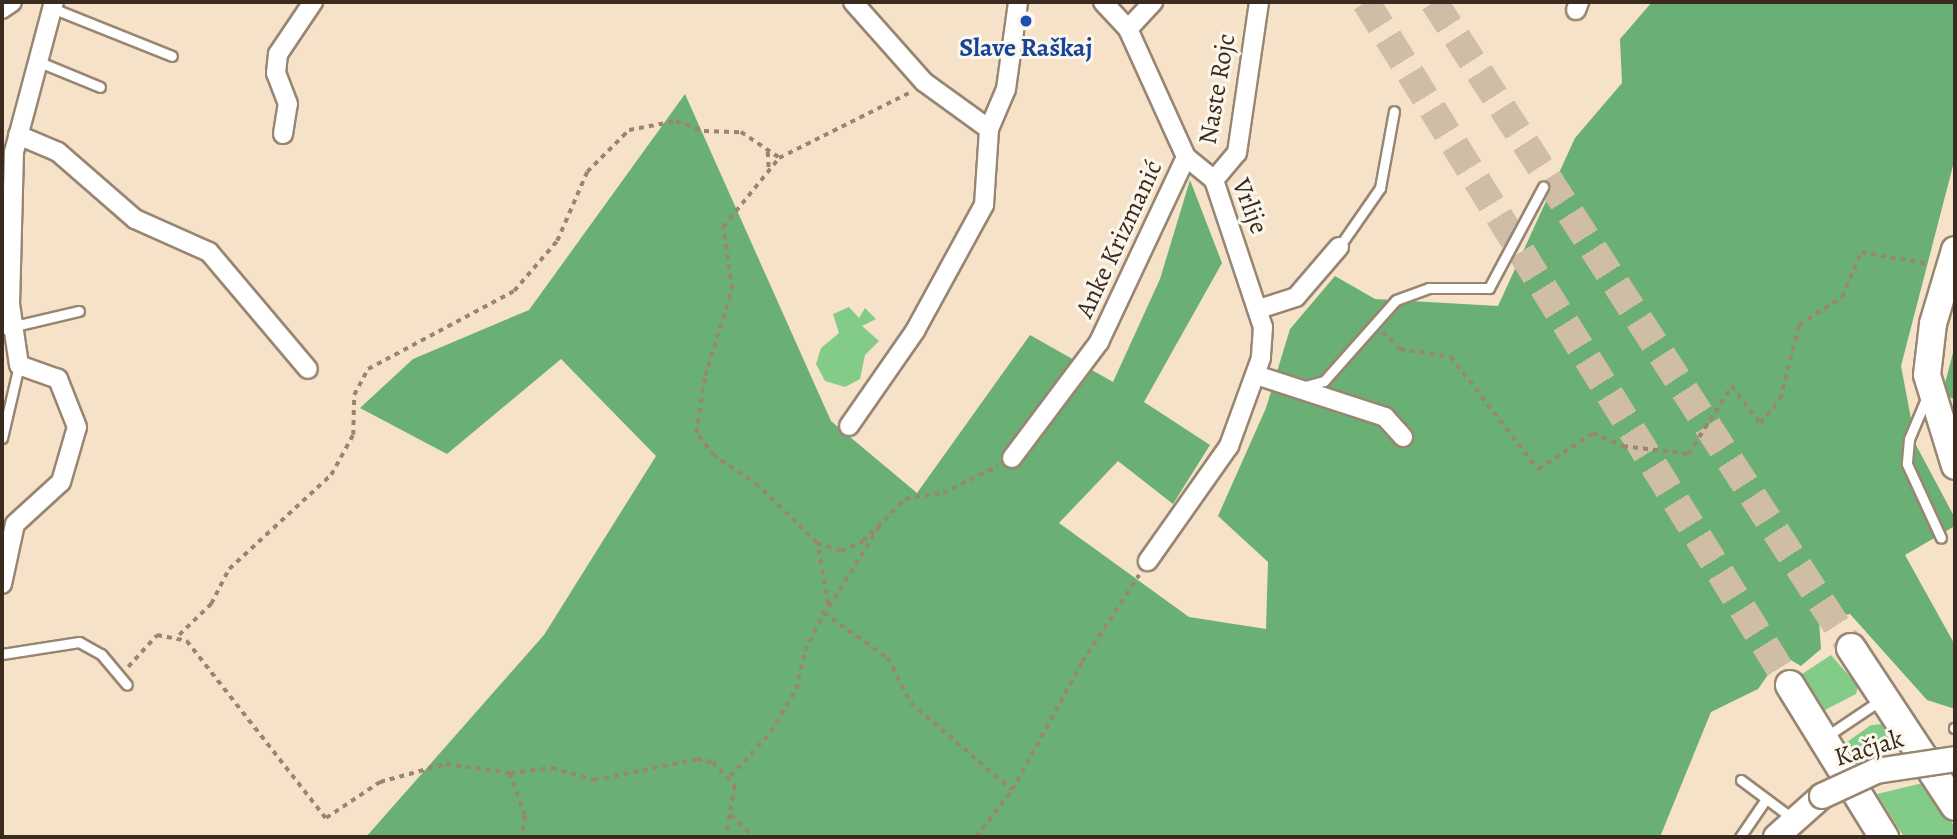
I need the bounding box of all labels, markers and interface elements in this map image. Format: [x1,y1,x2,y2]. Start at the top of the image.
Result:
marker: Slave Raškaj [1018,13,1034,29]
street label: Naste Rojc [1192,31,1242,147]
place label: Slave Raškaj [959,32,1093,64]
street label: Anke Krizmanić [1069,155,1169,323]
street label: Vrlije [1225,174,1275,238]
street label: Kačjak [1831,723,1907,773]

